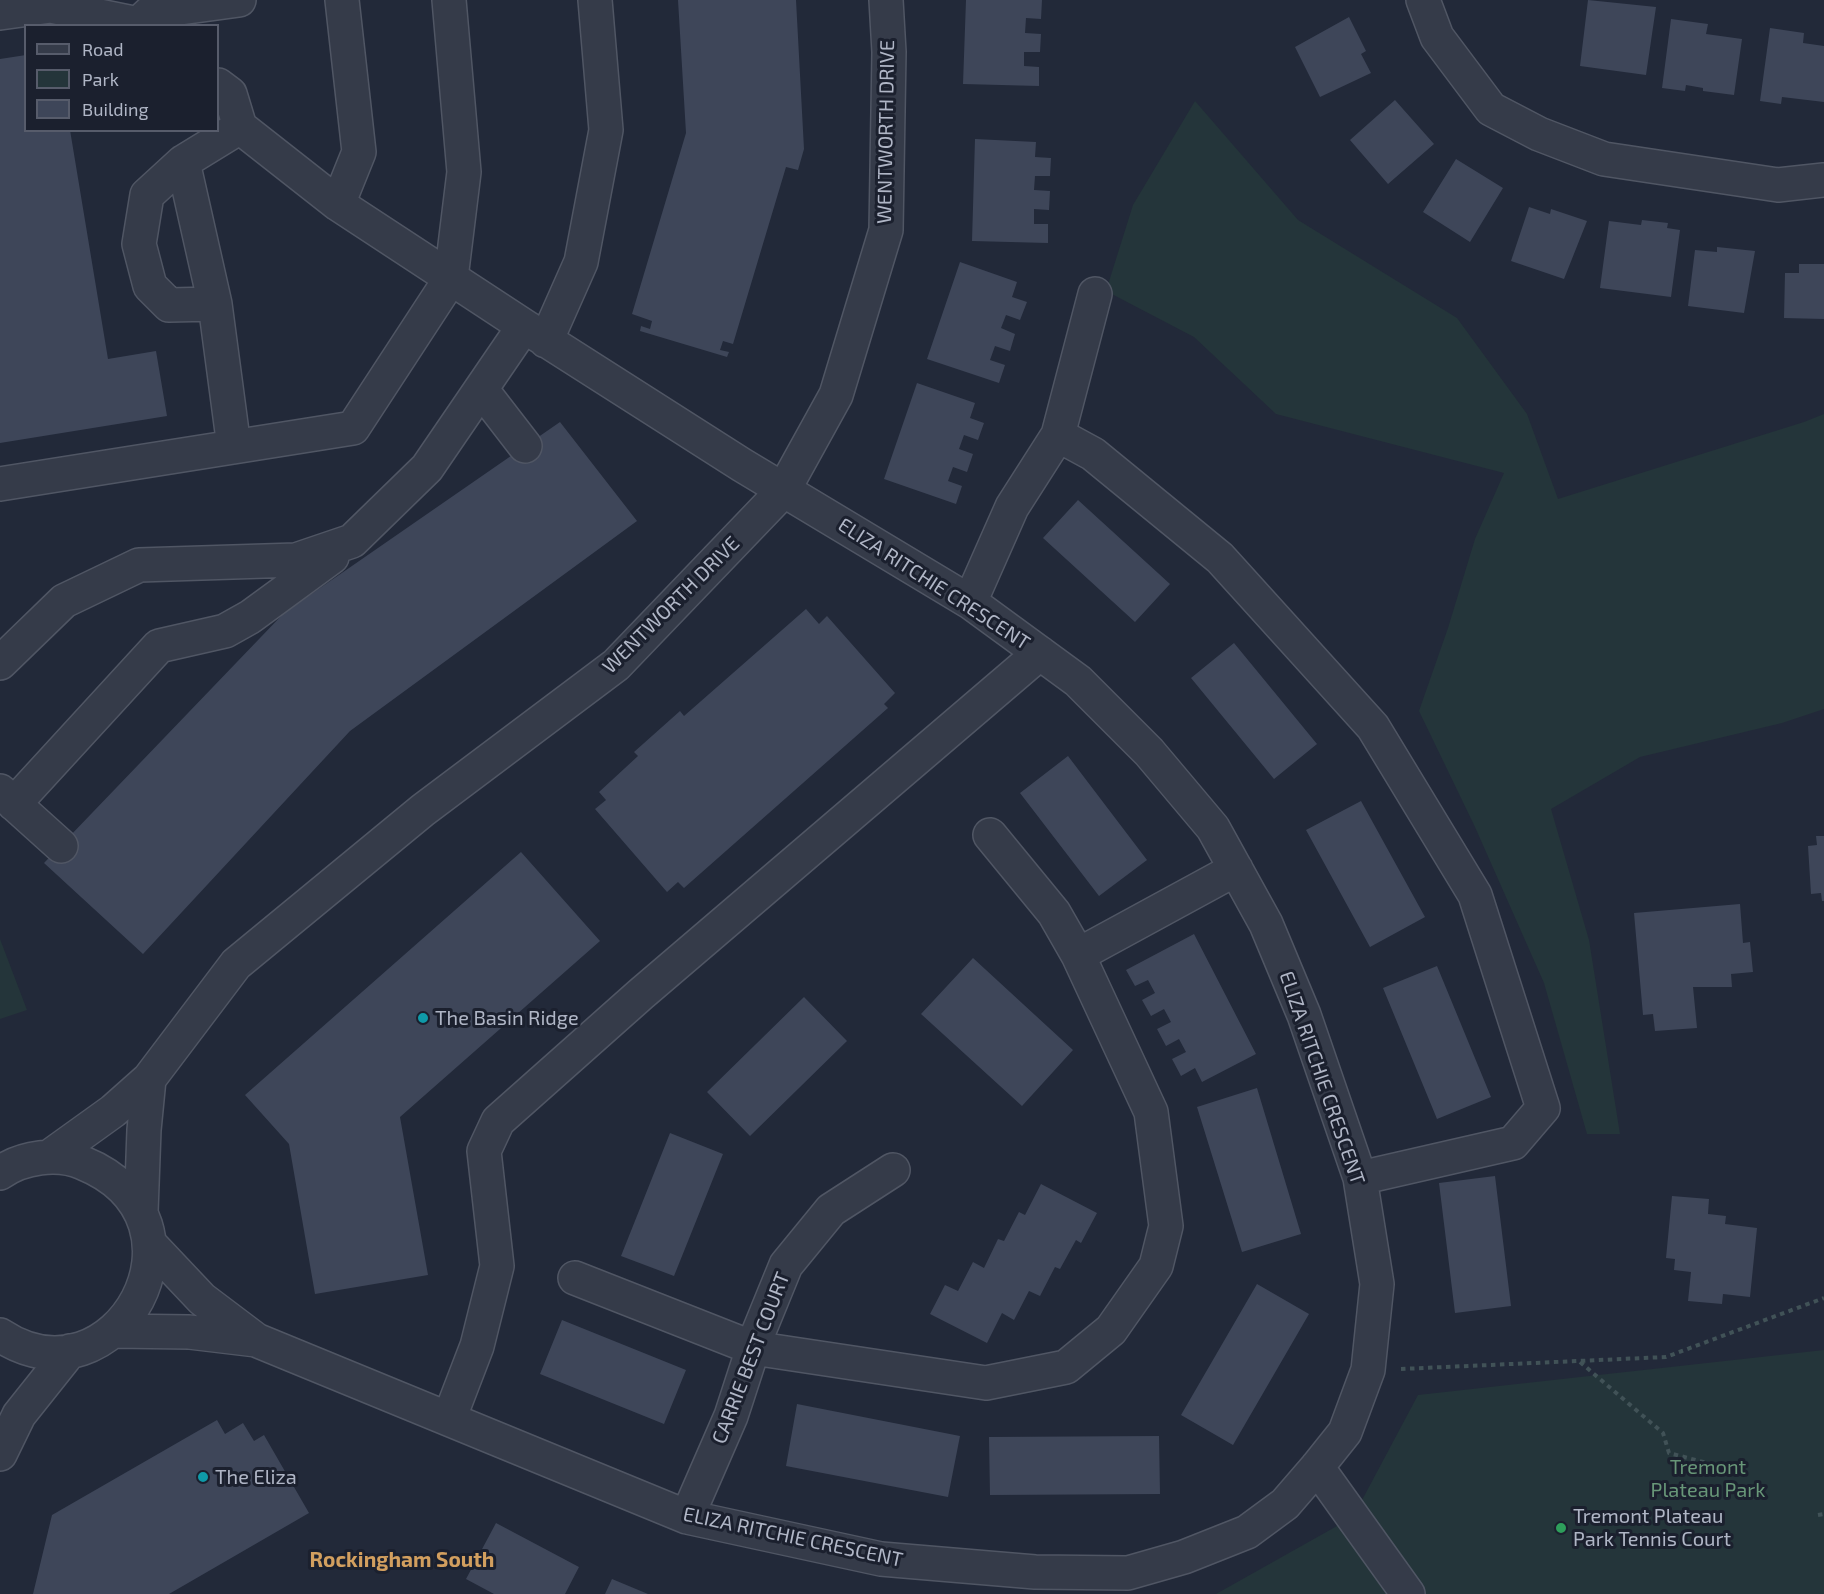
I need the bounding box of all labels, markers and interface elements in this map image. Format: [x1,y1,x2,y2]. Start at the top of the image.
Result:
legend [24,24,219,132]
text: Road [82,38,123,60]
street label: WENTWORTH DRIVE [872,40,900,224]
text: Park [82,68,119,90]
text: Building [82,98,149,120]
street label: ELIZA RITCHIE CRESCENT [834,513,1034,655]
street label: WENTWORTH DRIVE [597,531,745,679]
street label: ELIZA RITCHIE CRESCENT [1274,968,1370,1188]
place label: The Basin Ridge [435,1006,579,1030]
marker: The Basin Ridge [416,1011,430,1025]
street label: CARRIE BEST COURT [707,1269,795,1447]
park label: Tremont Plateau Park [1651,1455,1765,1502]
place label: The Eliza [215,1465,297,1489]
marker: The Eliza [196,1470,210,1484]
street label: ELIZA RITCHIE CRESCENT [681,1502,905,1572]
place label: Tremont Plateau Park Tennis Court [1573,1504,1731,1551]
marker: Tremont Plateau Park Tennis Court [1554,1521,1568,1535]
district label: Rockingham South [310,1547,494,1573]

